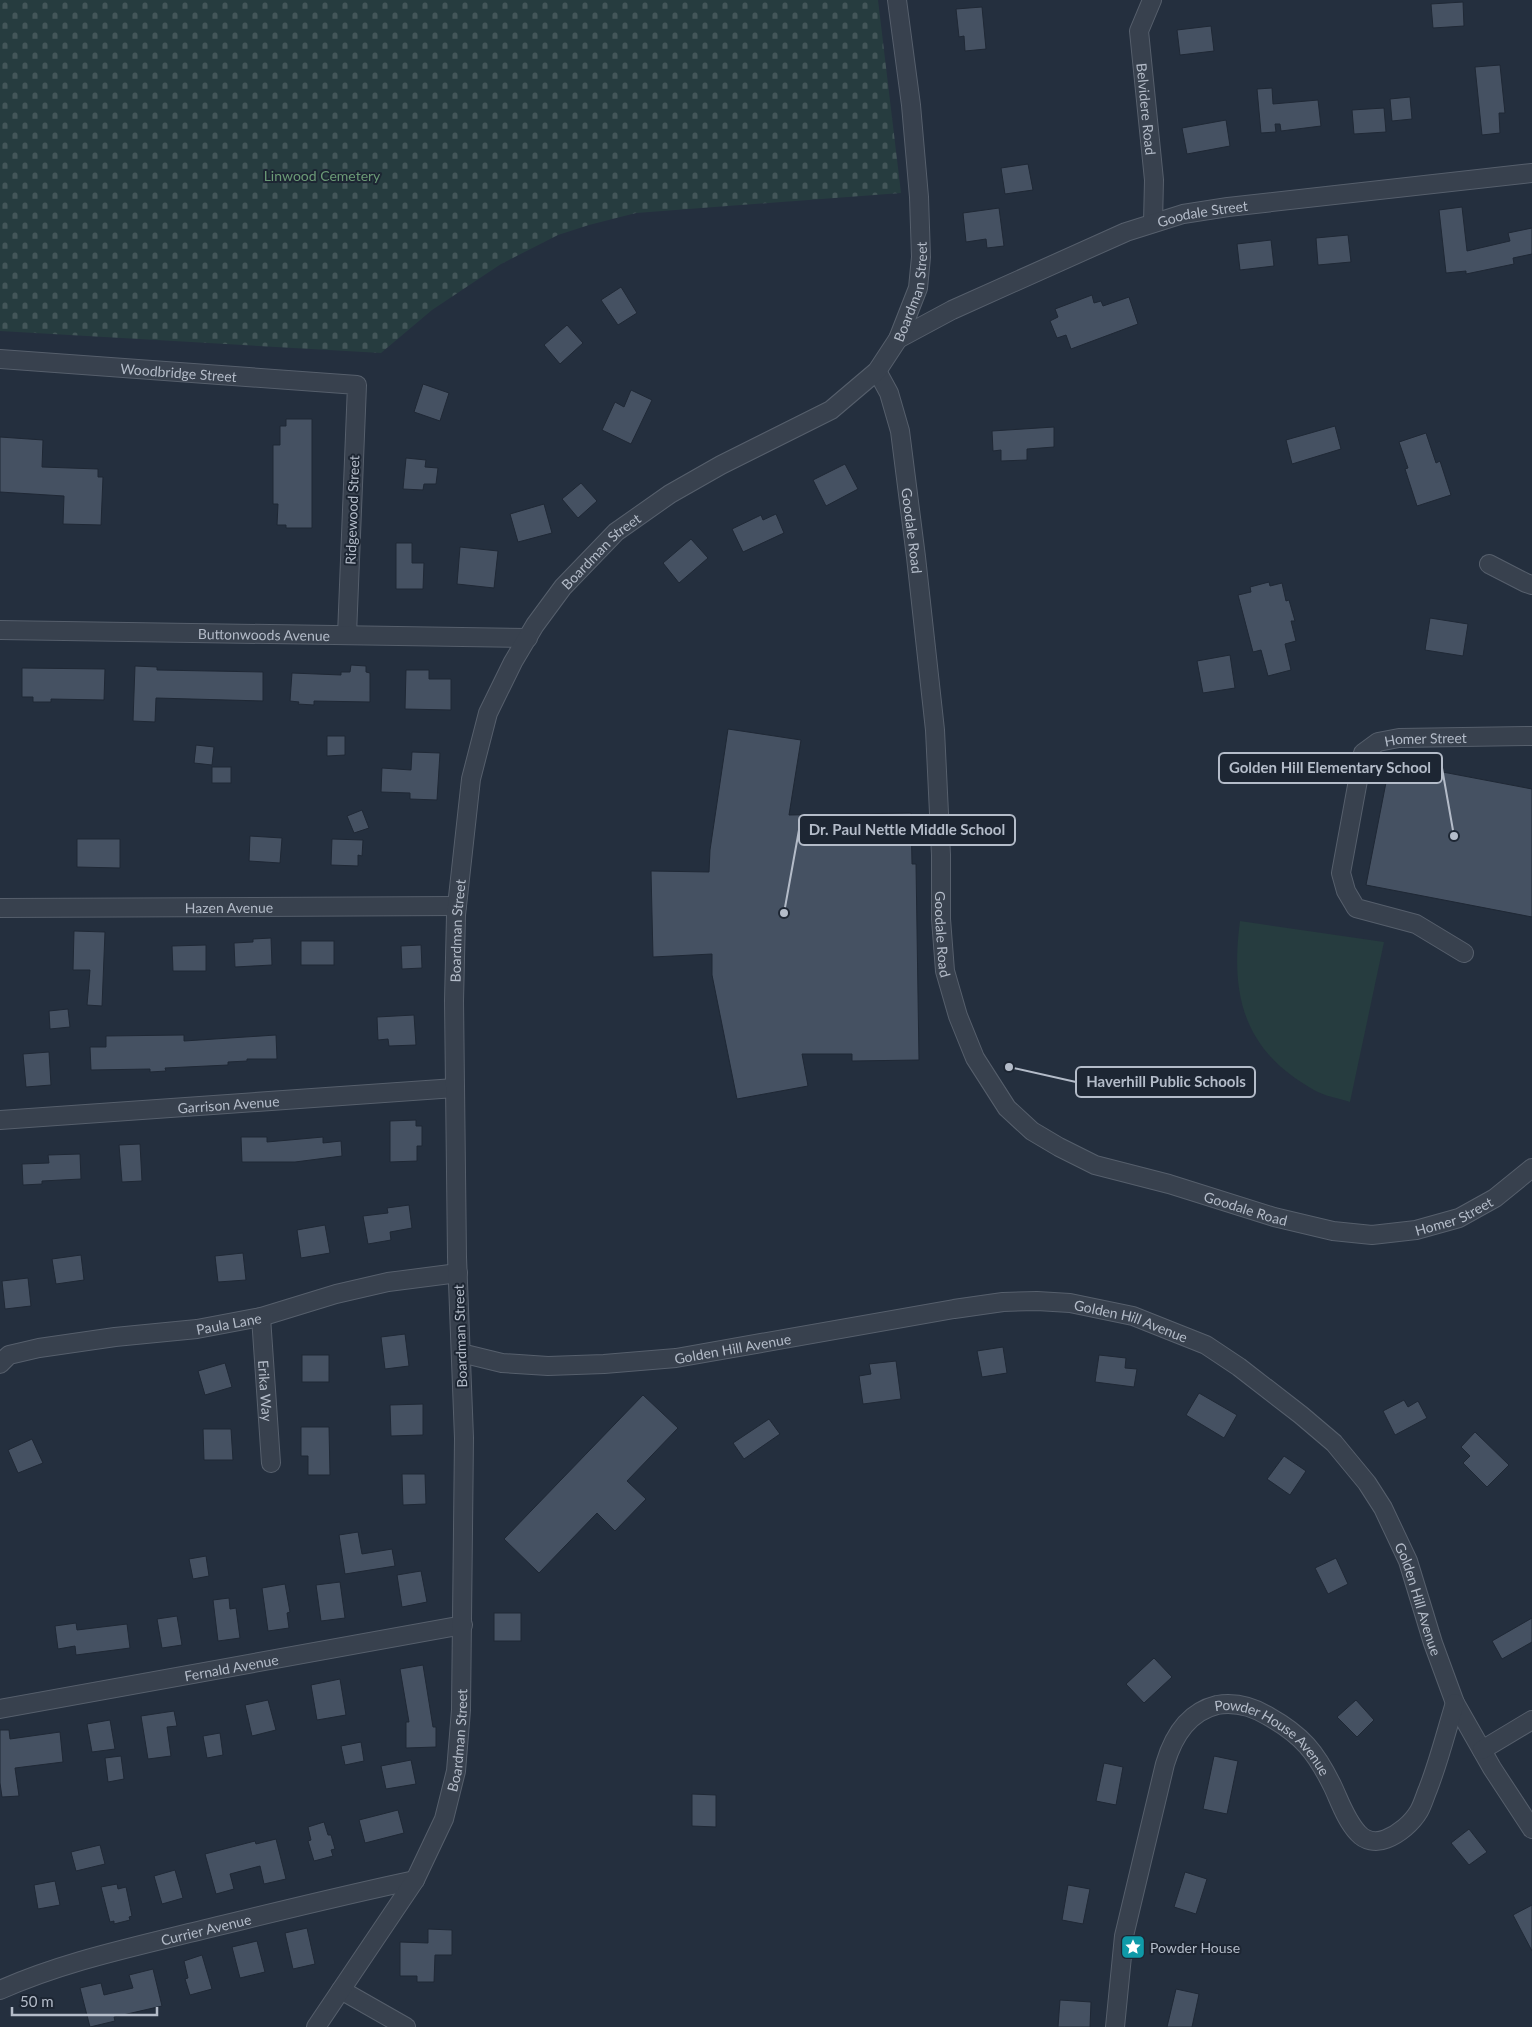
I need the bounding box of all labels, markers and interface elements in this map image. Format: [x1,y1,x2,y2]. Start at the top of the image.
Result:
street label: Belvidere Road [1134,62,1160,156]
park label: Linwood Cemetery [264,167,381,184]
street label: Goodale Street [1155,196,1249,230]
street label: Boardman Street [889,241,930,344]
street label: Woodbridge Street [120,359,237,385]
street label: Ridgewood Street [342,455,362,565]
street label: Goodale Road [899,487,926,574]
street label: Boardman Street [557,509,643,592]
street label: Buttonwoods Avenue [198,624,330,644]
street label: Homer Street [1383,728,1467,749]
callout: Golden Hill Elementary School [1219,753,1442,783]
text: Golden Hill Elementary School [1229,758,1431,776]
callout: Dr. Paul Nettle Middle School [799,815,1015,845]
text: Dr. Paul Nettle Middle School [809,820,1005,838]
street label: Boardman Street [446,878,468,982]
street label: Goodale Road [932,891,955,979]
street label: Hazen Avenue [185,898,273,916]
callout: Haverhill Public Schools [1076,1067,1255,1097]
text: Haverhill Public Schools [1086,1072,1246,1090]
street label: Garrison Avenue [177,1092,280,1116]
street label: Goodale Road [1202,1187,1289,1228]
street label: Homer Street [1413,1193,1495,1238]
street label: Boardman Street [450,1284,470,1388]
street label: Golden Hill Avenue [1073,1296,1190,1345]
street label: Paula Lane [195,1309,263,1338]
street label: Golden Hill Avenue [673,1329,792,1367]
street label: Erika Way [255,1360,277,1423]
street label: Golden Hill Avenue [1392,1539,1445,1658]
street label: Fernald Avenue [183,1650,280,1684]
street label: Boardman Street [443,1689,470,1793]
street label: Powder House Avenue [1213,1696,1334,1778]
street label: Currier Avenue [159,1910,253,1948]
place icon: Powder House [1120,1934,1146,1960]
place label: Powder House [1150,1939,1240,1956]
scale bar [12,1984,158,2016]
text: 50 m [20,1992,54,2010]

